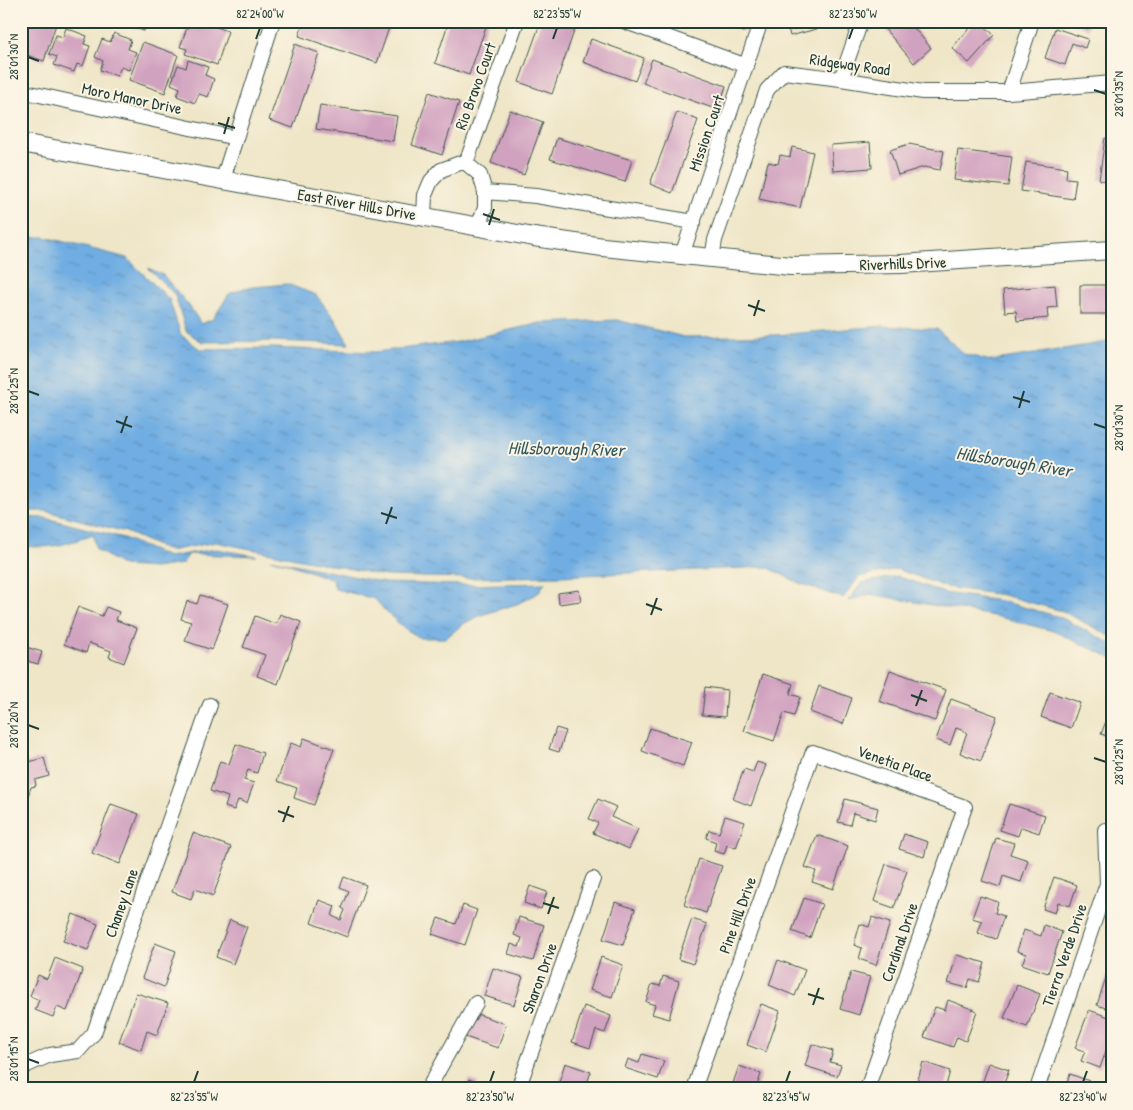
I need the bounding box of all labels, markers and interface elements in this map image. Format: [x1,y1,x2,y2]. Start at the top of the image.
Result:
text: 82°24'00"W [236,5,284,22]
text: 82°23'55"W [533,5,581,22]
text: 82°23'50"W [829,5,878,22]
text: 28°01'30"N [5,34,22,80]
street label: Rio Bravo Court [449,39,501,133]
street label: Ridgeway Road [808,47,892,81]
text: 28°01'35"N [1110,71,1127,117]
street label: Moro Manor Drive [80,77,185,119]
street label: Mission Court [683,91,730,174]
street label: East River Hills Drive [296,183,419,225]
street label: Riverhills Drive [859,250,947,276]
text: 28°01'25"N [5,368,22,414]
text: 28°01'30"N [1110,405,1127,451]
water label: Hillsborough River [508,435,626,462]
water label: Hillsborough River [955,440,1076,483]
text: 28°01'20"N [5,702,22,748]
street label: Venetia Place [854,739,936,787]
text: 28°01'25"N [1110,739,1127,785]
street label: Chaney Lane [99,865,143,940]
street label: Pine Hill Drive [713,873,761,957]
street label: Cardinal Drive [875,899,923,985]
street label: Tierra Verde Drive [1036,900,1092,1009]
street label: Sharon Drive [516,939,562,1017]
text: 28°01'15"N [5,1037,22,1081]
text: 82°23'55"W [170,1088,218,1105]
text: 82°23'50"W [466,1088,515,1105]
text: 82°23'45"W [762,1088,810,1105]
text: 82°23'40"W [1059,1088,1107,1105]

